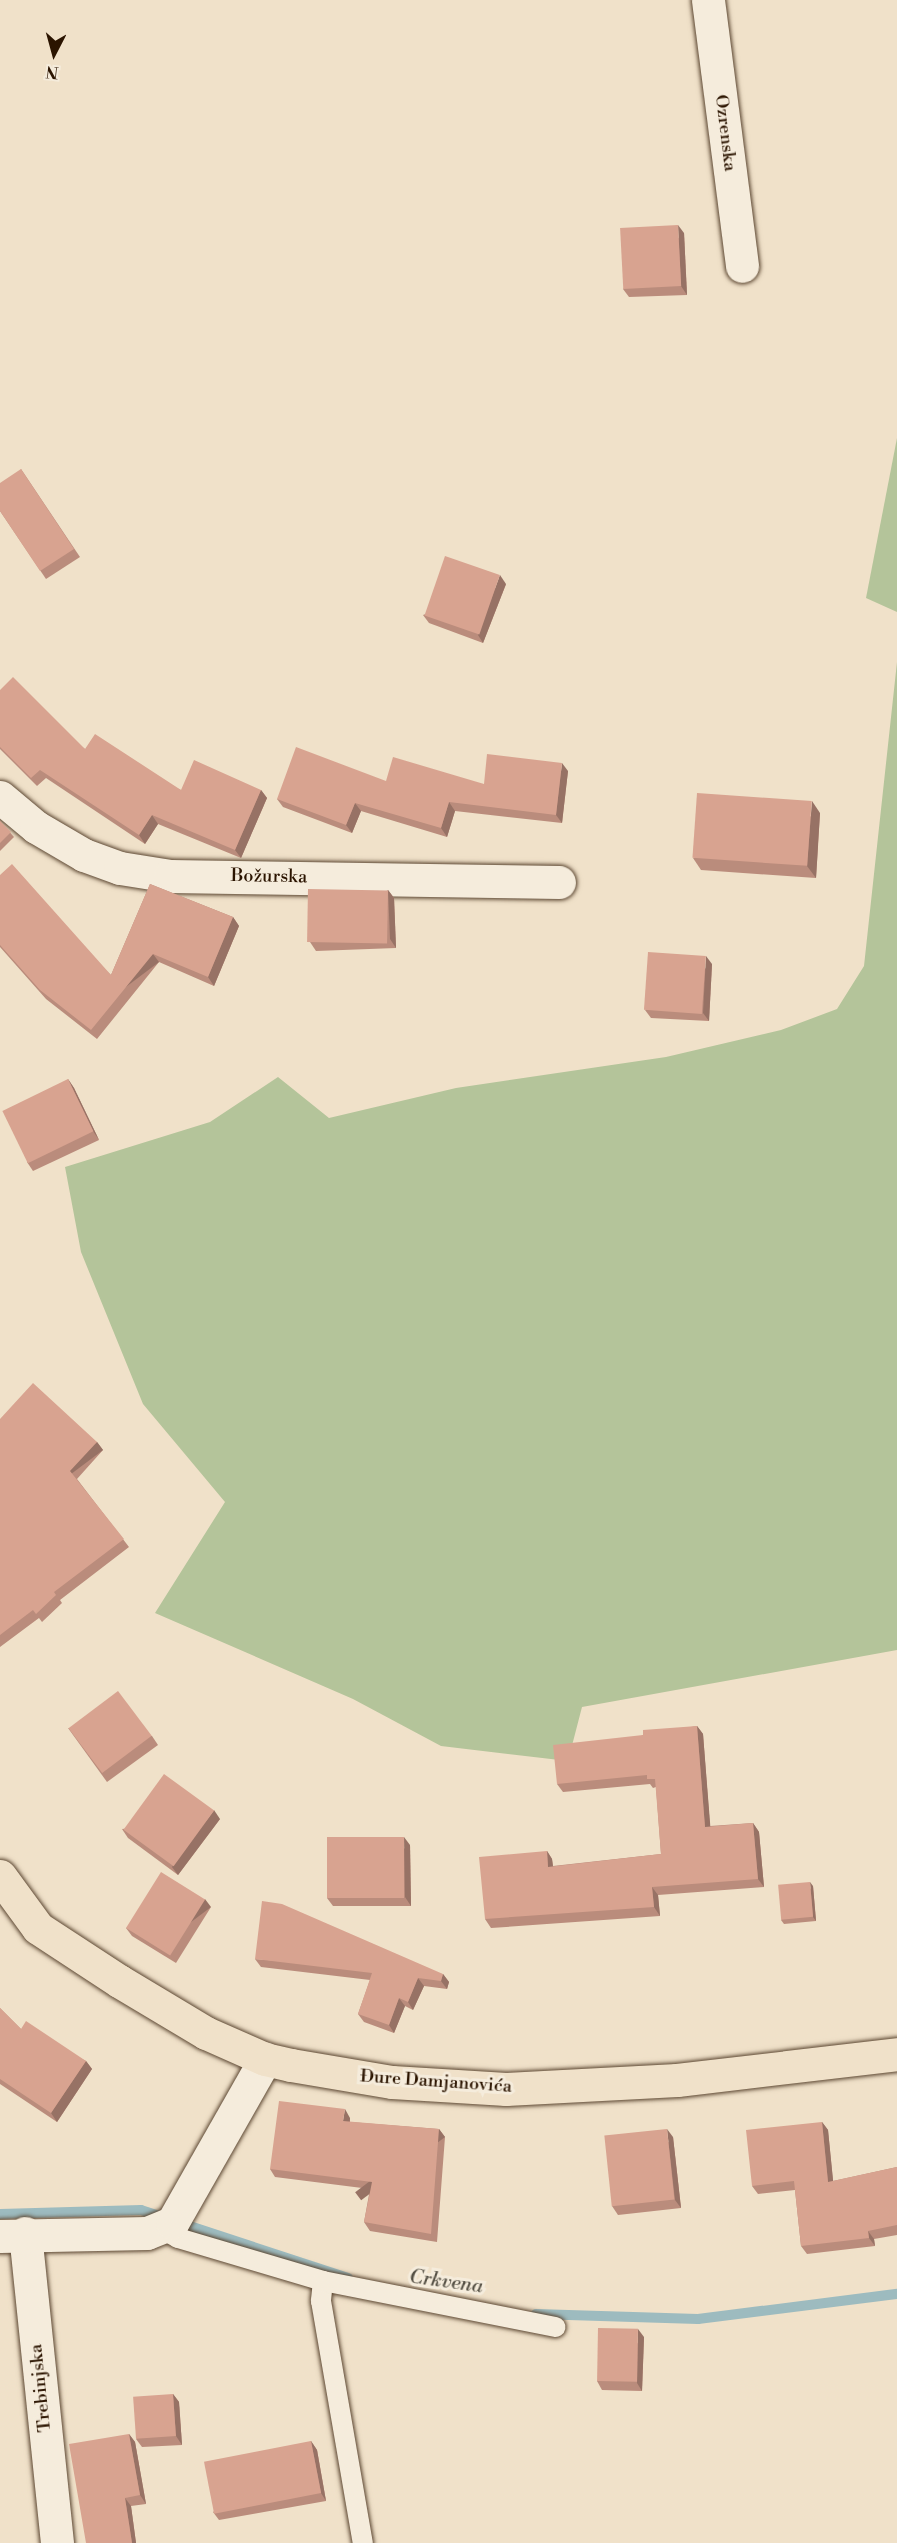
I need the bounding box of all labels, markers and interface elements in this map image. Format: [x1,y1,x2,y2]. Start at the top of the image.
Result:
north arrow [24,24,84,84]
text: N [45,61,59,83]
street label: Ozrenska [710,93,740,173]
street label: Božurska [231,866,307,888]
street label: Đure Damjanovića [359,2066,513,2098]
water label: Crkvena [408,2265,484,2299]
street label: Trebinjska [26,2343,56,2433]

